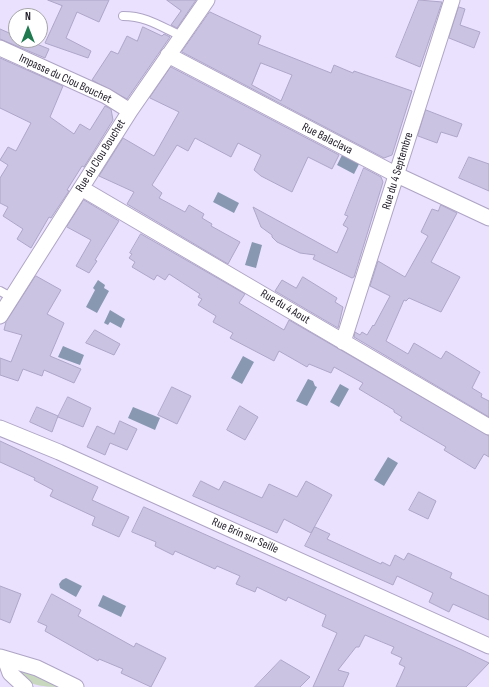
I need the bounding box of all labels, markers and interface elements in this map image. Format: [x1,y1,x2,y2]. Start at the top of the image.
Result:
north arrow [8,8,48,48]
text: N [25,10,31,23]
street label: Impasse du Clou Bouchet [16,51,114,107]
street label: Rue du Clou Bouchet [73,117,129,195]
street label: Rue Balaclava [299,120,355,158]
street label: Rue du 4 Septembre [379,131,417,211]
street label: Rue du 4 Aout [258,287,312,327]
street label: Rue Brin sur Seille [209,515,281,557]

